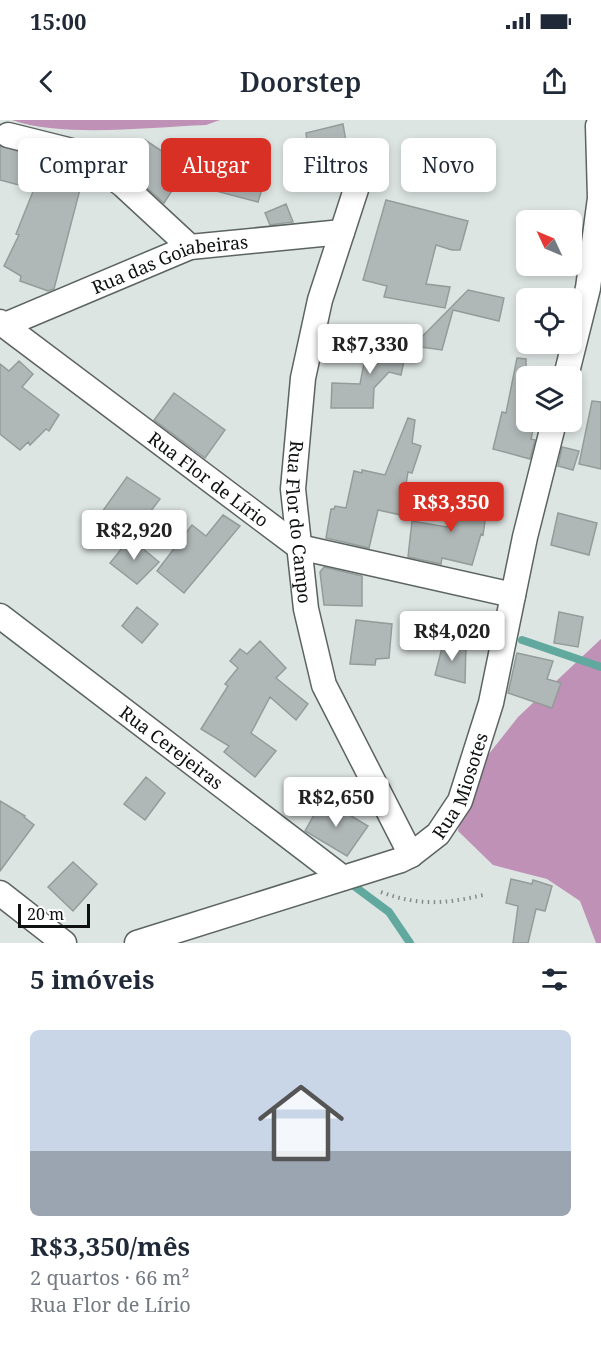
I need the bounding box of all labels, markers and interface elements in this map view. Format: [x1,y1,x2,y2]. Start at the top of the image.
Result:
text: 15:00 [30,6,86,36]
text: Doorstep [240,63,361,100]
icon: back [30,65,63,98]
icon: share [538,65,571,98]
chip: Comprar [18,138,149,192]
chip: Alugar [161,138,271,192]
chip: Filtros [283,138,389,192]
chip: Novo [401,138,496,192]
north arrow [516,210,582,276]
map controls [516,210,582,432]
street label: Rua das Goiabeiras [88,229,249,299]
button: locate [516,288,582,354]
pin: R$7,330 [315,324,425,375]
text: R$7,330 [332,330,408,357]
button: layers [516,366,582,432]
street label: Rua Flor de Lírio [143,426,274,532]
street label: Rua Flor do Campo [281,440,317,605]
pin: R$3,350 [396,482,506,533]
text: R$3,350 [413,488,489,515]
pin: R$2,920 [79,510,189,561]
text: R$2,920 [96,516,172,543]
pin: R$4,020 [397,611,507,662]
text: R$4,020 [414,617,490,644]
street label: Rua Cerejeiras [115,700,228,794]
street label: Rua Miosotes [426,730,493,843]
pin: R$2,650 [281,777,391,828]
text: R$2,650 [298,783,374,810]
scale bar [18,901,90,928]
text: 20 m [27,903,64,925]
text: 5 imóveis [30,961,155,997]
icon: filters [538,963,571,996]
icon: home [247,1069,355,1177]
text: R$3,350/mês [30,1228,190,1264]
text: 2 quartos · 66 m² [30,1264,190,1291]
text: Rua Flor de Lírio [30,1291,191,1318]

